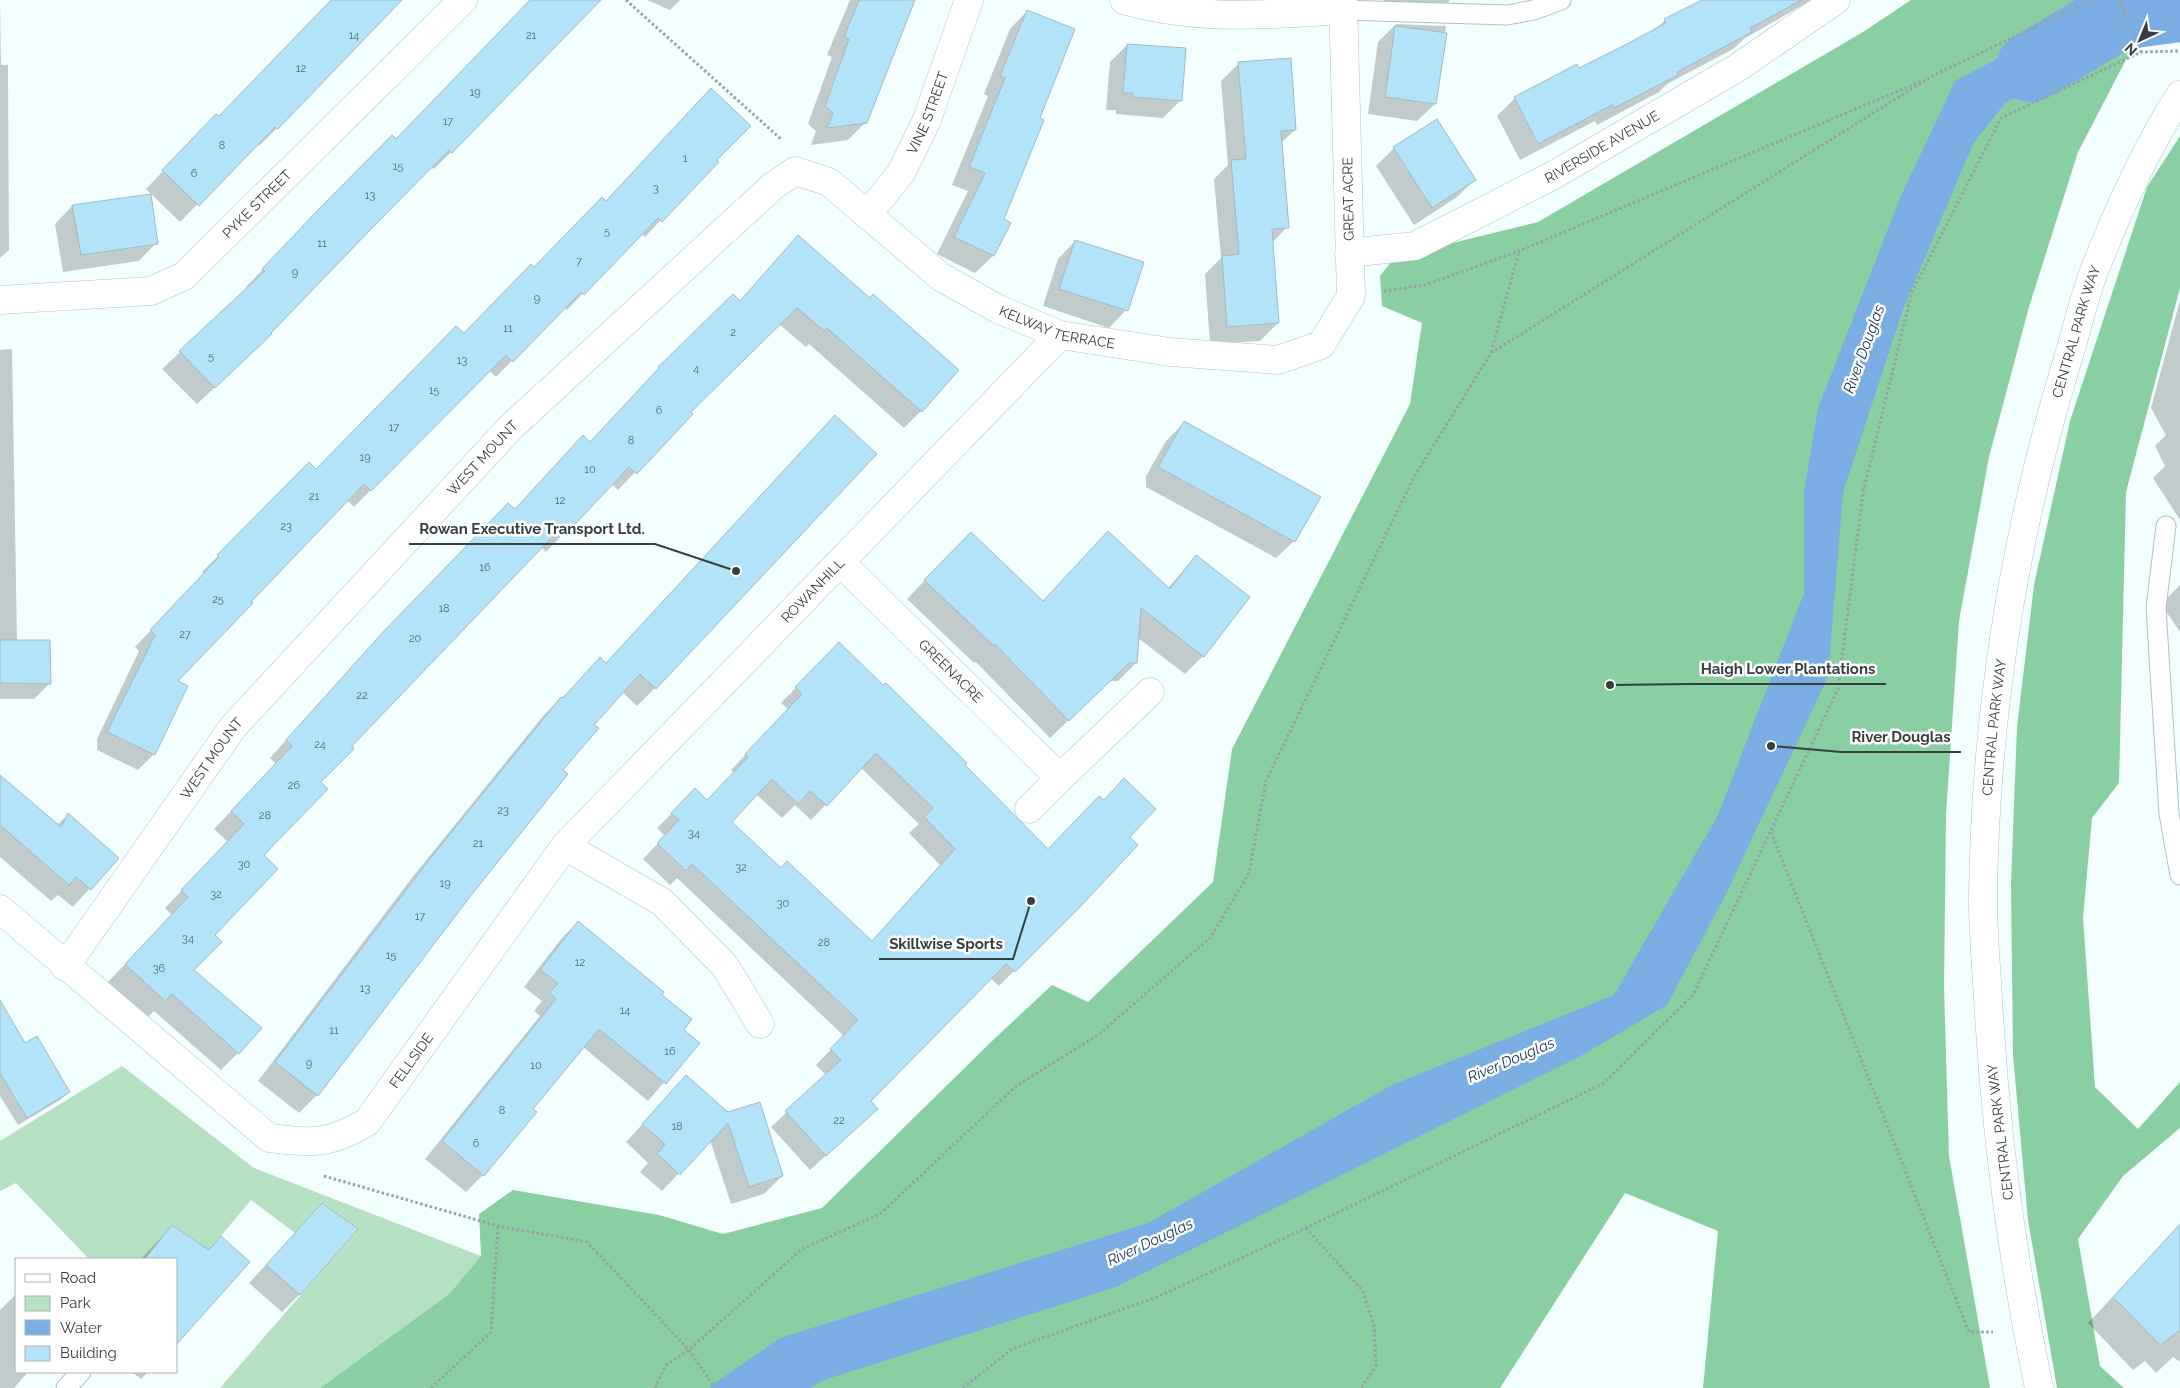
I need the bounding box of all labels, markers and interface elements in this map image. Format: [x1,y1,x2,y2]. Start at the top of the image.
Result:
north arrow [2115,15,2165,65]
house number: 14 [349,29,359,42]
house number: 21 [526,29,537,42]
text: N [2122,40,2140,59]
house number: 12 [296,62,306,75]
street label: VINE STREET [904,69,951,157]
house number: 19 [469,86,481,99]
street label: RIVERSIDE AVENUE [1542,107,1662,186]
house number: 17 [443,115,453,128]
house number: 8 [219,139,225,152]
house number: 1 [683,152,688,165]
street label: GREAT ACRE [1339,157,1357,241]
house number: 15 [393,160,403,173]
street label: PYKE STREET [219,166,295,241]
house number: 6 [191,167,198,180]
house number: 3 [653,182,659,195]
house number: 13 [365,189,375,202]
house number: 5 [604,225,610,238]
house number: 11 [317,237,327,250]
house number: 7 [576,255,582,268]
street label: CENTRAL PARK WAY [2049,263,2104,400]
house number: 9 [292,266,298,279]
house number: 9 [534,292,540,305]
street label: KELWAY TERRACE [997,302,1116,351]
water label: River Douglas [1840,302,1888,396]
house number: 11 [503,322,513,335]
house number: 2 [730,326,736,339]
house number: 5 [208,350,214,363]
house number: 13 [457,354,467,367]
house number: 4 [693,362,699,375]
house number: 15 [429,384,439,397]
house number: 6 [656,404,663,417]
street label: WEST MOUNT [444,417,521,498]
house number: 17 [389,421,399,434]
house number: 8 [628,434,634,447]
house number: 19 [359,451,371,464]
house number: 10 [584,463,596,476]
house number: 21 [309,490,320,503]
house number: 12 [555,494,565,507]
callout: Rowan Executive Transport Ltd. [409,514,655,544]
house number: 23 [280,520,292,533]
text: Rowan Executive Transport Ltd. [419,520,645,538]
street label: ROWANHILL [778,555,848,626]
house number: 16 [479,561,491,574]
house number: 25 [212,593,224,606]
house number: 18 [438,602,450,615]
house number: 27 [179,628,191,641]
house number: 20 [409,632,421,645]
street label: GREENACRE [916,636,986,706]
callout: Haigh Lower Plantations [1691,654,1886,684]
street label: CENTRAL PARK WAY [1979,658,2009,796]
text: Haigh Lower Plantations [1701,660,1875,678]
house number: 22 [356,689,368,702]
street label: WEST MOUNT [177,714,246,802]
callout: River Douglas [1841,722,1961,752]
text: River Douglas [1851,728,1951,746]
house number: 24 [314,738,326,751]
house number: 26 [288,779,301,792]
house number: 23 [497,804,509,817]
house number: 28 [259,809,271,822]
house number: 34 [688,827,700,840]
house number: 21 [473,837,484,850]
house number: 30 [238,858,251,871]
house number: 32 [735,861,747,874]
house number: 19 [439,877,451,890]
house number: 32 [210,888,222,901]
house number: 30 [777,897,790,910]
house number: 17 [415,910,425,923]
callout: Skillwise Sports [879,929,1013,959]
house number: 34 [182,932,194,945]
text: Skillwise Sports [889,935,1003,953]
house number: 28 [818,936,830,949]
house number: 15 [386,949,396,962]
house number: 12 [575,956,585,969]
house number: 36 [153,962,166,975]
house number: 13 [360,982,370,995]
house number: 14 [620,1004,630,1017]
house number: 11 [329,1024,339,1037]
street label: FELLSIDE [386,1030,436,1091]
water label: River Douglas [1465,1034,1557,1086]
house number: 16 [664,1045,676,1058]
house number: 9 [306,1057,312,1070]
house number: 10 [530,1059,542,1072]
street label: CENTRAL PARK WAY [1984,1063,2016,1201]
house number: 8 [499,1104,505,1117]
house number: 22 [833,1114,845,1127]
house number: 18 [671,1120,683,1133]
house number: 6 [473,1137,480,1150]
water label: River Douglas [1104,1214,1196,1270]
legend [15,1258,178,1373]
text: Road [60,1269,96,1287]
text: Park [60,1294,91,1312]
text: Water [60,1319,103,1337]
text: Building [60,1344,117,1362]

